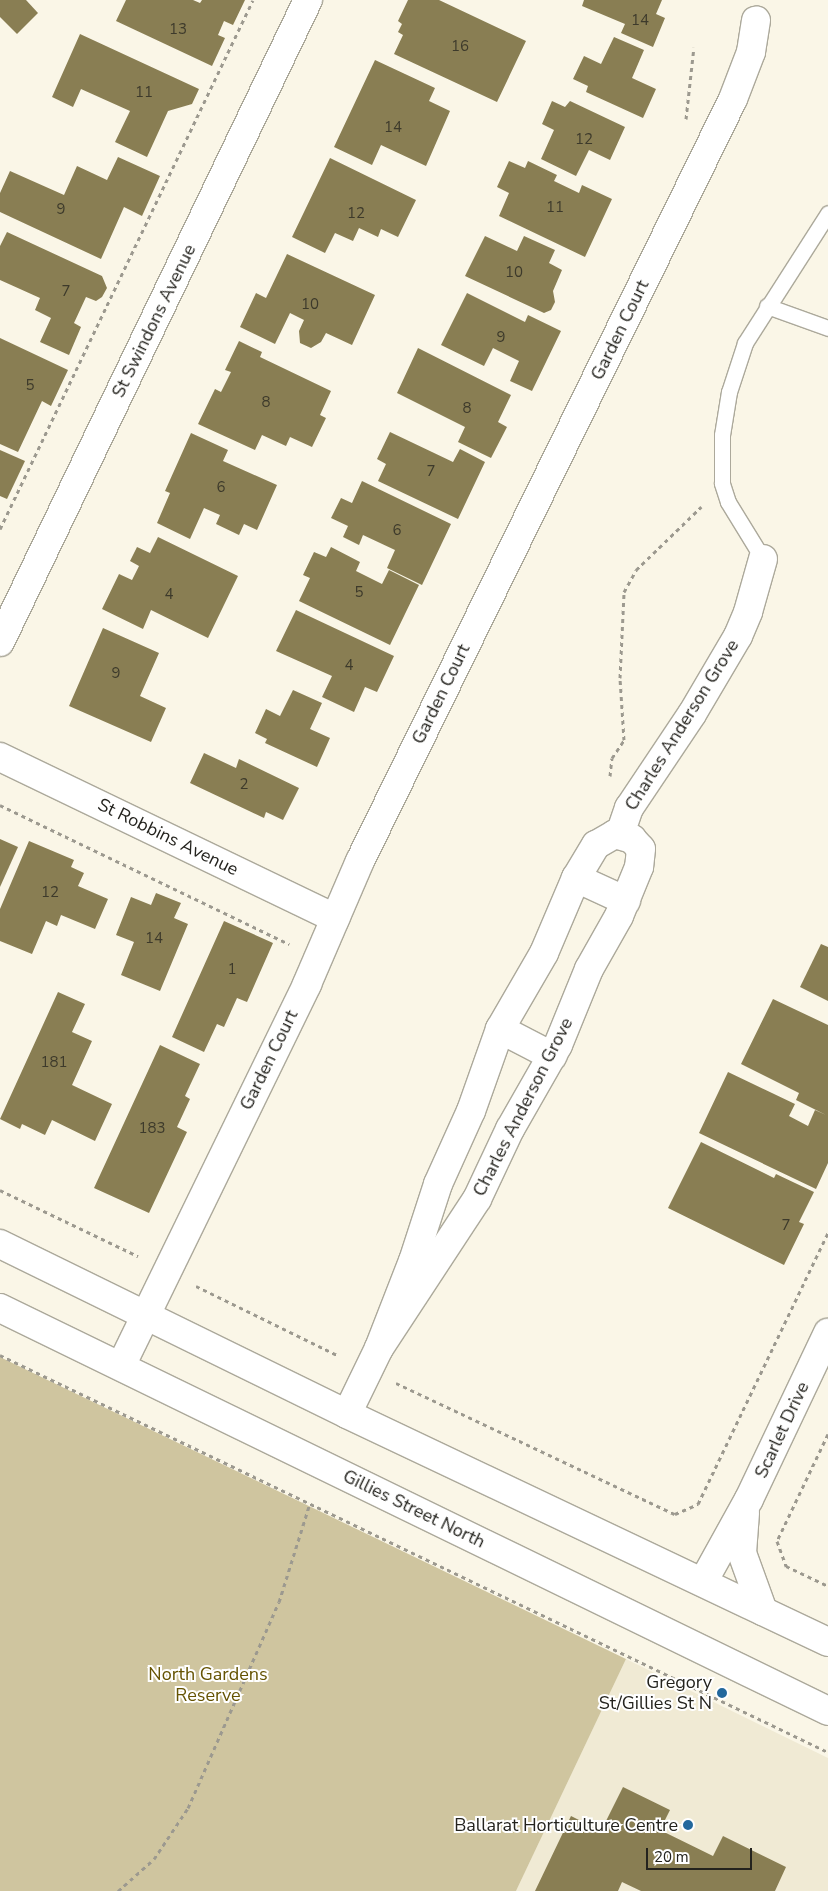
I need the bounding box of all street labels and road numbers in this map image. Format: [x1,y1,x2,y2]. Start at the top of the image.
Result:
street label: St Swindons Avenue [108,241,200,401]
street label: Garden Court [586,276,654,384]
street label: Charles Anderson Grove [620,635,744,815]
street label: Garden Court [407,640,475,748]
street label: St Robbins Avenue [94,794,242,880]
street label: Garden Court [235,1006,303,1114]
street label: Charles Anderson Grove [469,1014,577,1200]
street label: Scarlet Drive [750,1378,814,1482]
street label: Gillies Street North [339,1465,489,1553]

